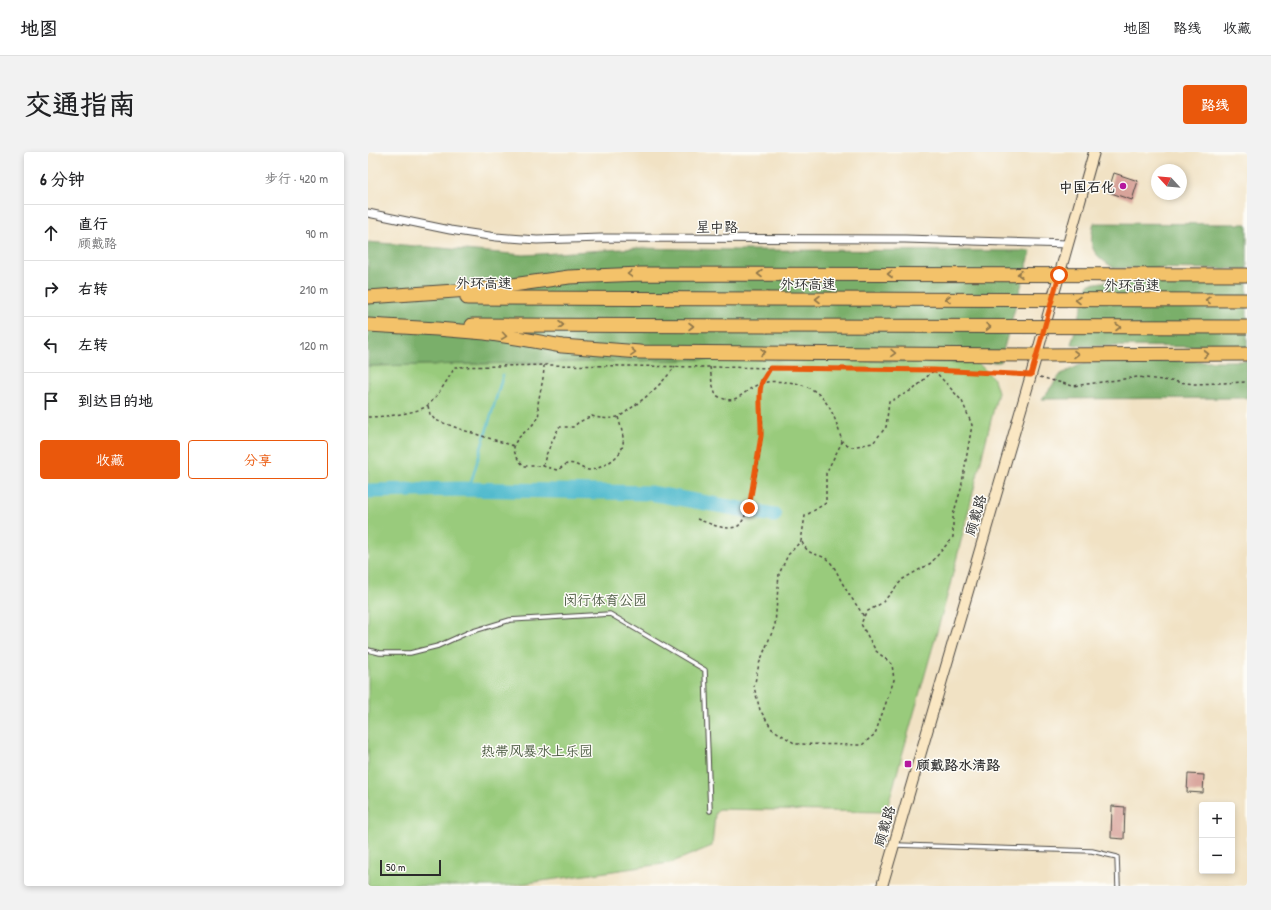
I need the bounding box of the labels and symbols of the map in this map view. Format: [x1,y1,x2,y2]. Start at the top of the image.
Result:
north arrow [1151,164,1187,200]
place label: 中国石化 [1059,177,1115,196]
marker: 中国石化 [1118,181,1128,191]
street label: 星中路 [696,217,738,236]
route start [1050,266,1068,284]
one-way arrow [627,270,633,278]
one-way arrow [757,270,763,278]
one-way arrow [887,270,893,278]
one-way arrow [1017,270,1023,278]
street label: 外环高速 [456,273,512,292]
street label: 外环高速 [780,274,836,293]
street label: 外环高速 [1104,275,1160,294]
one-way arrow [815,295,821,303]
one-way arrow [945,295,951,303]
one-way arrow [1075,296,1081,304]
one-way arrow [1205,296,1211,304]
one-way arrow [558,321,564,329]
one-way arrow [688,322,694,330]
one-way arrow [985,323,991,331]
one-way arrow [1115,323,1121,331]
one-way arrow [501,331,508,340]
one-way arrow [630,347,636,356]
one-way arrow [760,348,766,356]
one-way arrow [890,349,896,357]
one-way arrow [1073,350,1079,359]
one-way arrow [1203,350,1209,358]
street label: 顾戴路 [960,492,990,538]
route end [740,499,758,517]
park label: 闵行体育公园 [563,590,647,609]
park label: 热带风暴水上乐园 [481,741,593,760]
place label: 顾戴路水清路 [916,755,1000,774]
marker: 顾戴路水清路 [903,759,913,769]
street label: 顾戴路 [869,803,899,849]
scale bar [380,858,441,877]

